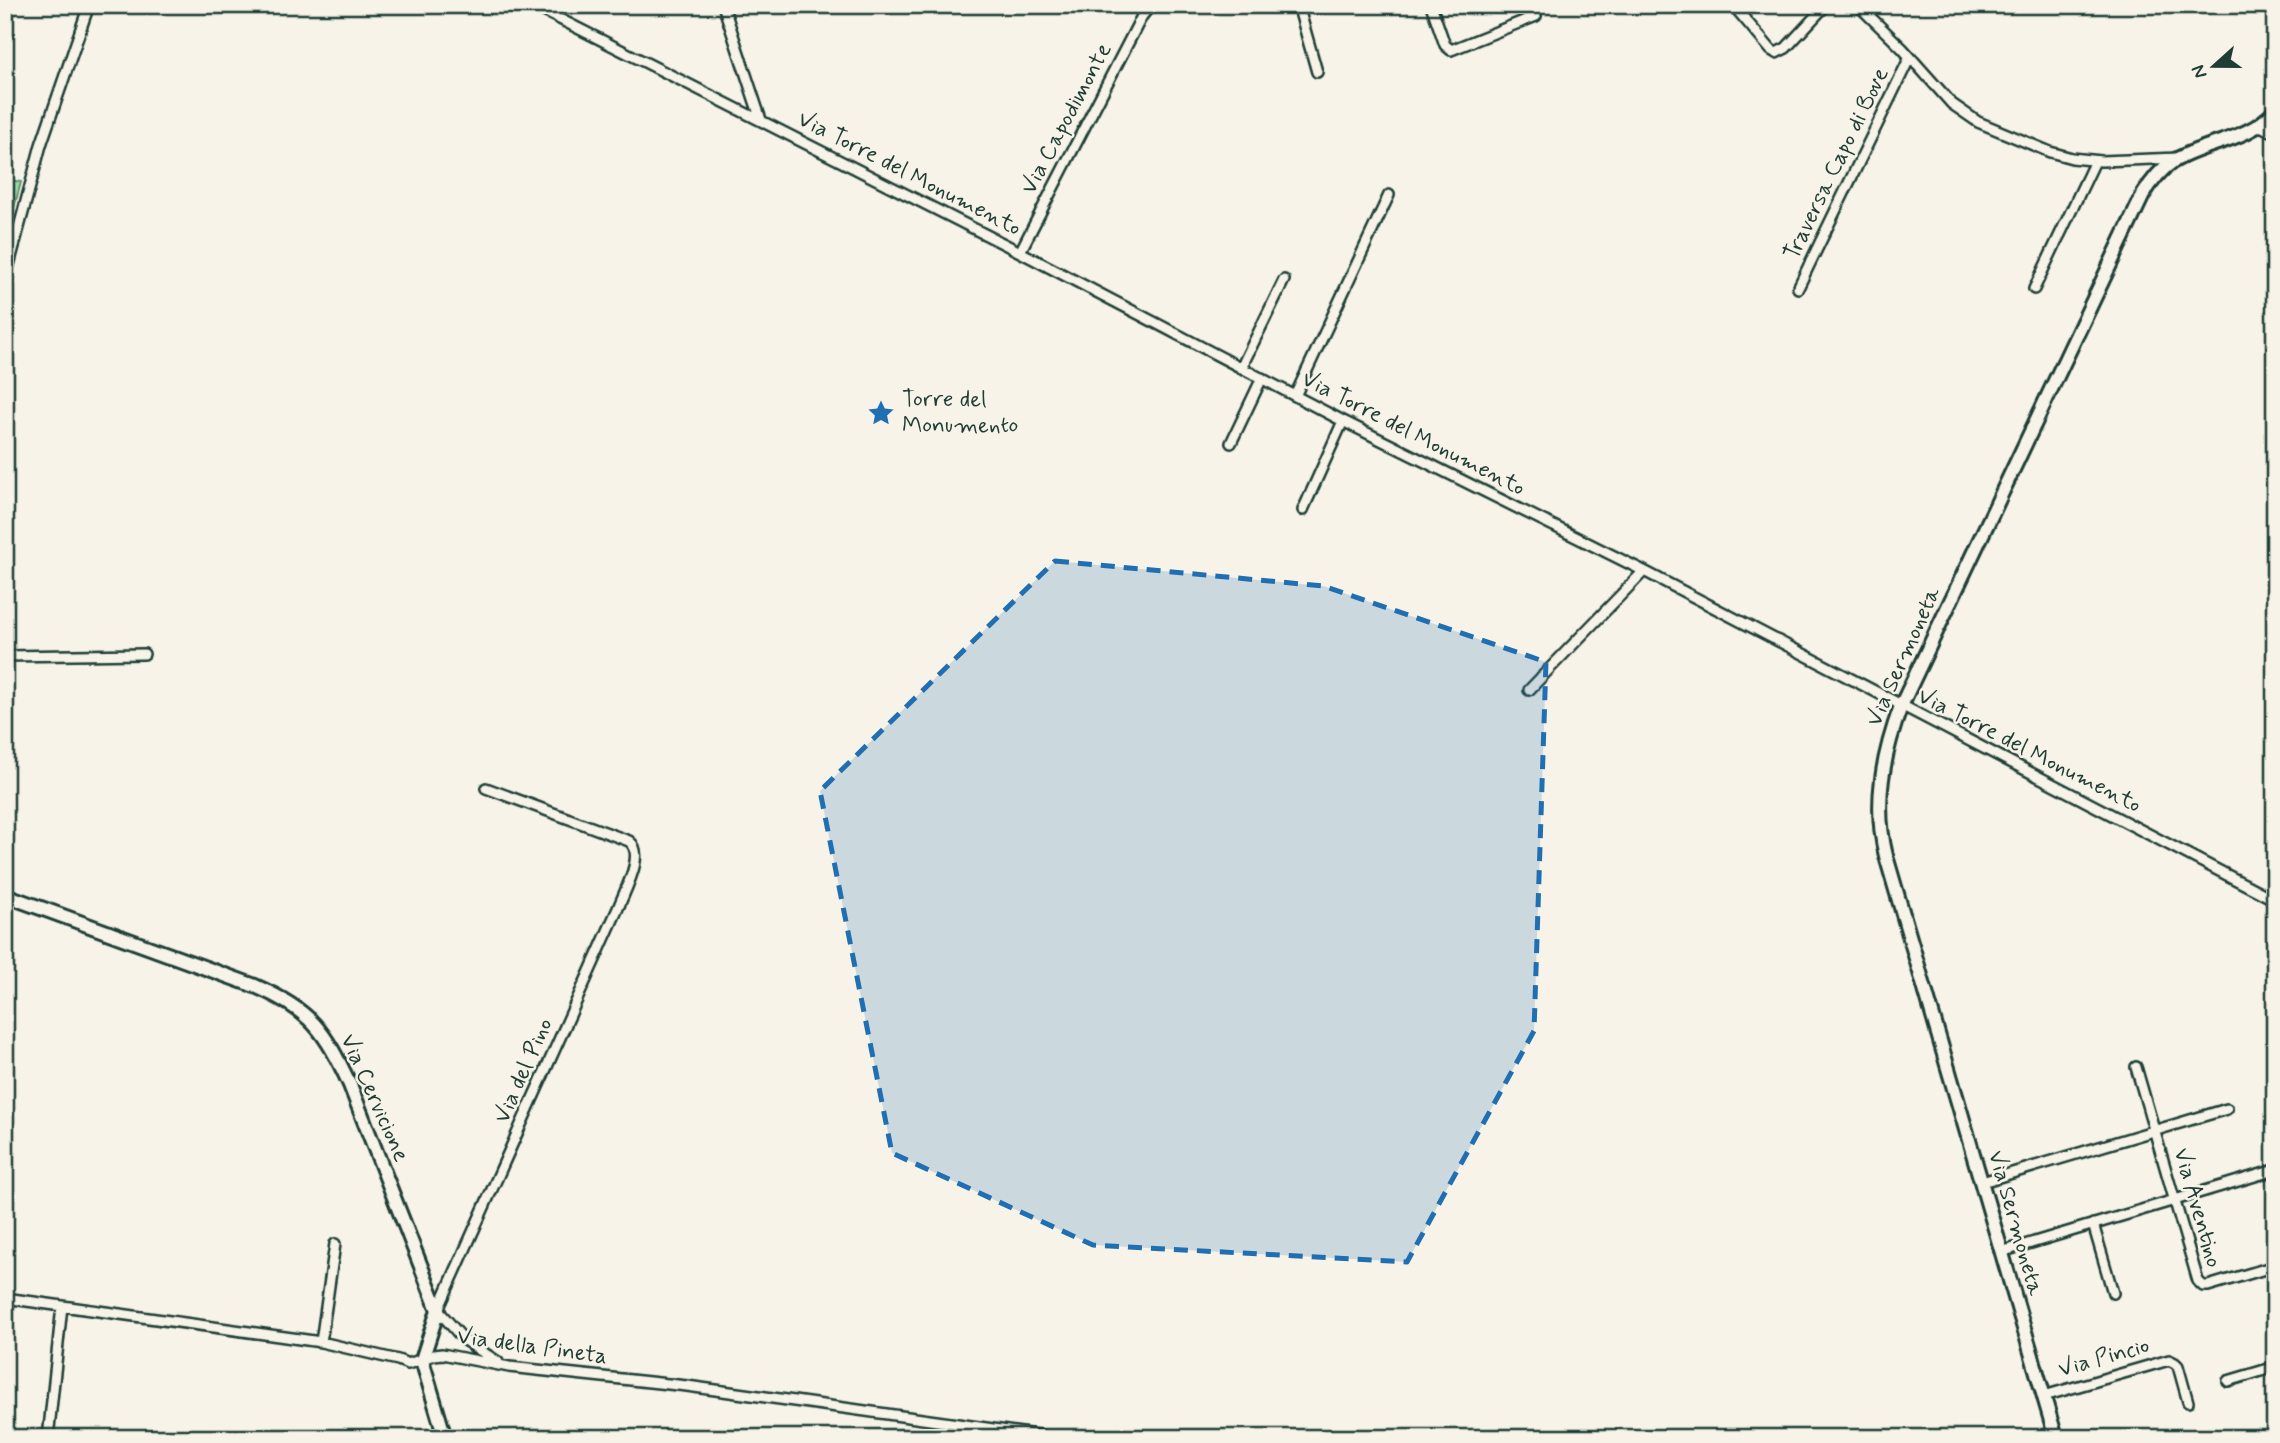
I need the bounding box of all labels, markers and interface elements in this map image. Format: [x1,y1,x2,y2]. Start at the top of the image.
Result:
north arrow [2178,32,2248,102]
street label: Via Capodimonte [1015,38,1119,200]
text: N [2186,61,2213,82]
street label: Traversa Capo di Bove [1777,63,1897,265]
street label: Via Torre del Monumento [792,105,1026,244]
street label: Via Torre del Monumento [1296,365,1530,504]
place label: Torre del Monumento [902,385,1018,441]
place icon: Torre del Monumento [866,398,896,428]
street label: Via Sermoneta [1860,583,1948,731]
street label: Via Torre del Monumento [1912,682,2146,821]
street label: Via del Pino [488,1014,560,1128]
street label: Via Cervicione [332,1029,416,1167]
street label: Via Aventino [2166,1145,2228,1271]
street label: Via Sermoneta [1980,1147,2050,1299]
street label: Via della Pineta [455,1322,609,1372]
street label: Via Pincio [2055,1331,2153,1385]

